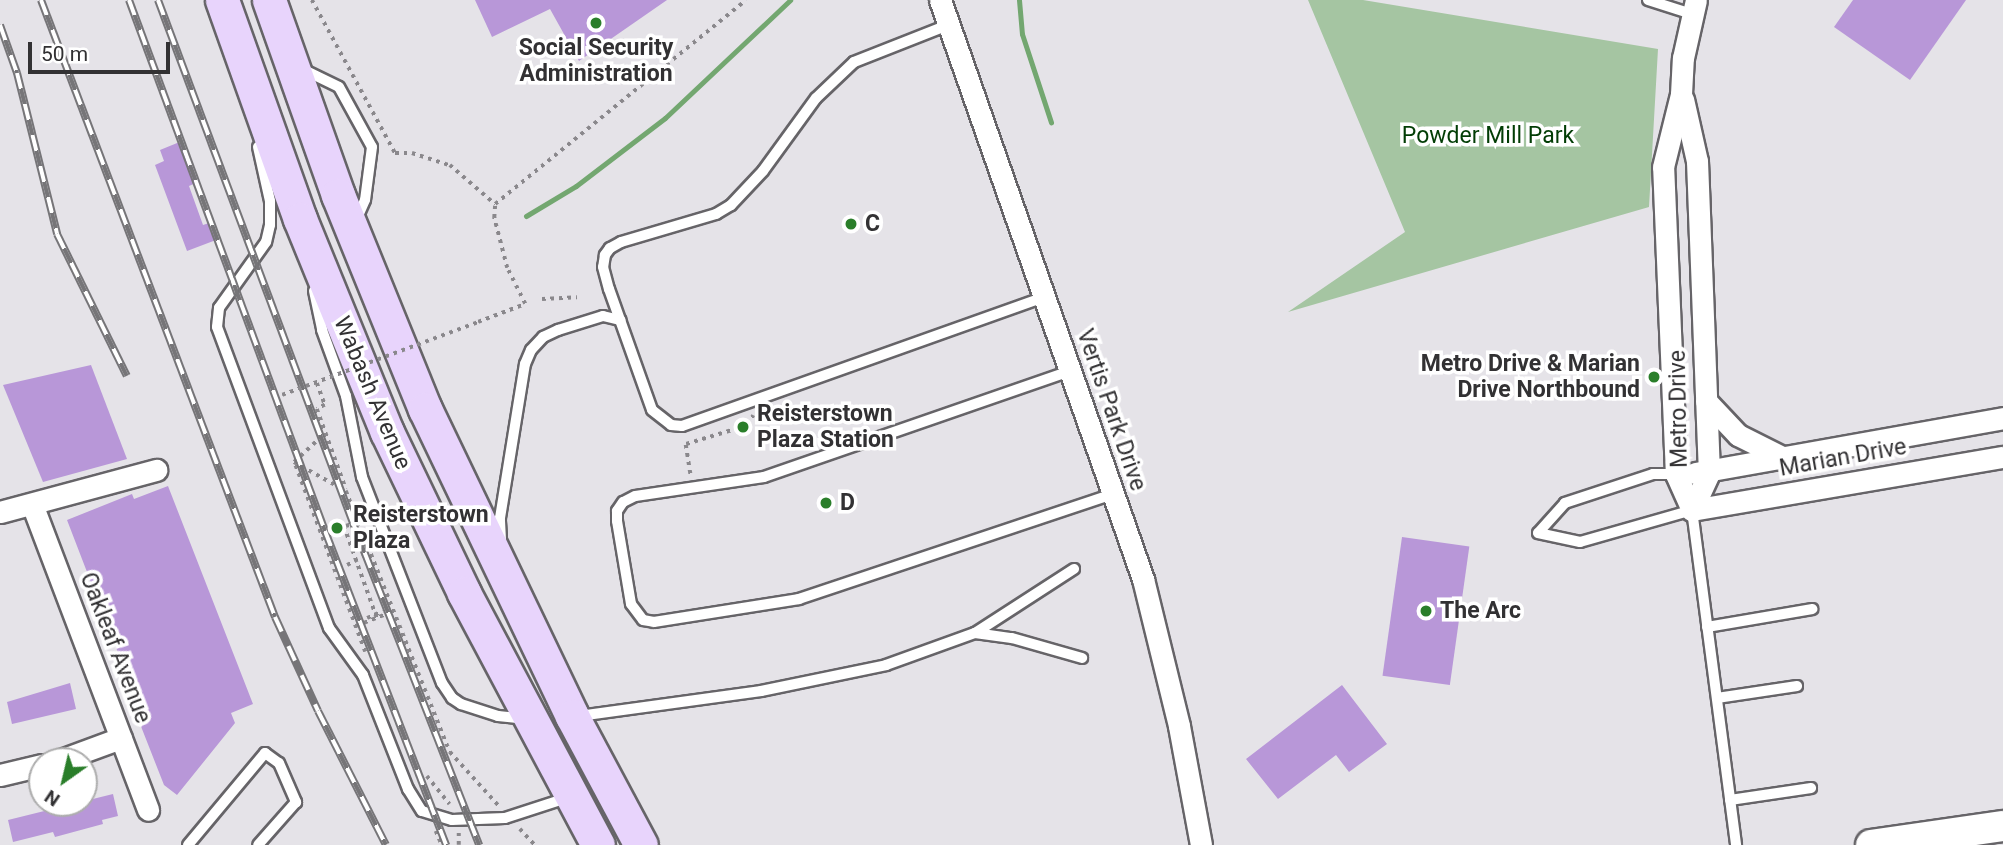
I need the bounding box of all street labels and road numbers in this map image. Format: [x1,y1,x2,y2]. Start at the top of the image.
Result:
street label: Wabash Avenue [327,312,417,474]
street label: Vertis Park Drive [1070,326,1152,494]
street label: Metro Drive [1664,350,1694,468]
street label: Marian Drive [1777,433,1909,483]
street label: Oakleaf Avenue [74,569,156,727]

